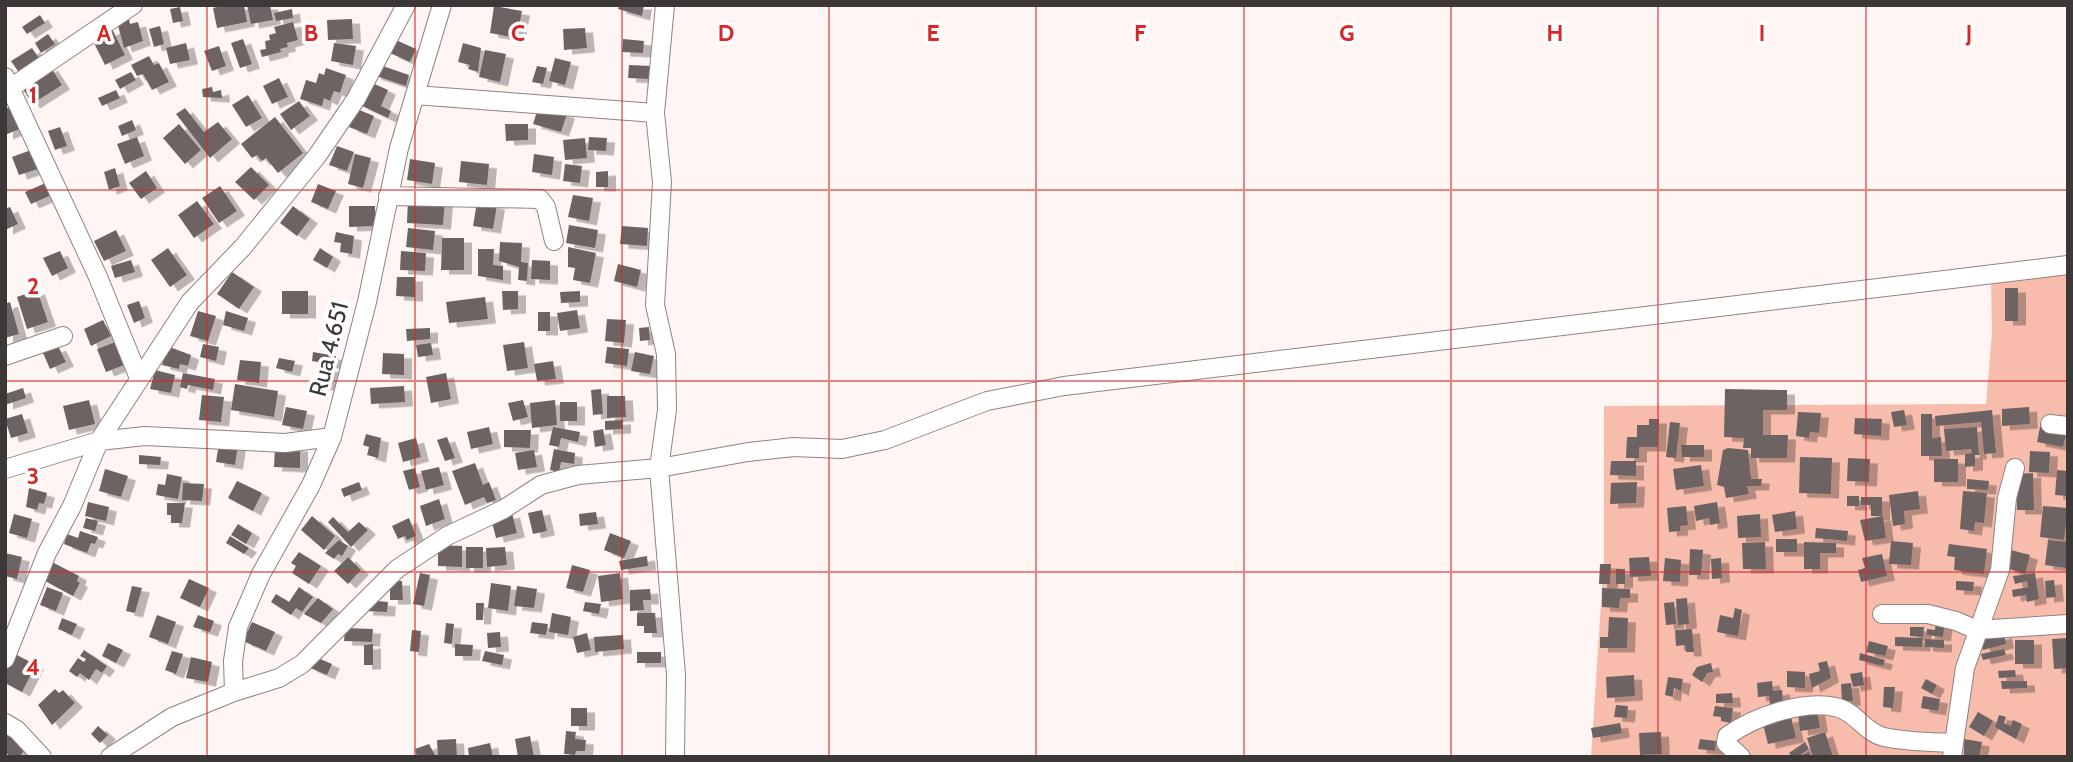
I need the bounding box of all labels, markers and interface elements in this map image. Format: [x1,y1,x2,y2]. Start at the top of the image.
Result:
text: A [97,19,112,47]
text: B [304,19,318,47]
text: C [511,19,525,47]
text: D [718,19,734,47]
text: E [926,19,940,47]
text: F [1134,19,1146,47]
text: G [1339,19,1355,47]
text: H [1547,19,1563,47]
text: I [1759,19,1765,47]
text: J [1965,19,1972,47]
text: 1 [29,81,37,109]
text: 2 [27,272,39,300]
street label: Rua 4.651 [303,298,354,399]
text: 3 [27,462,39,490]
text: 4 [26,653,40,681]

